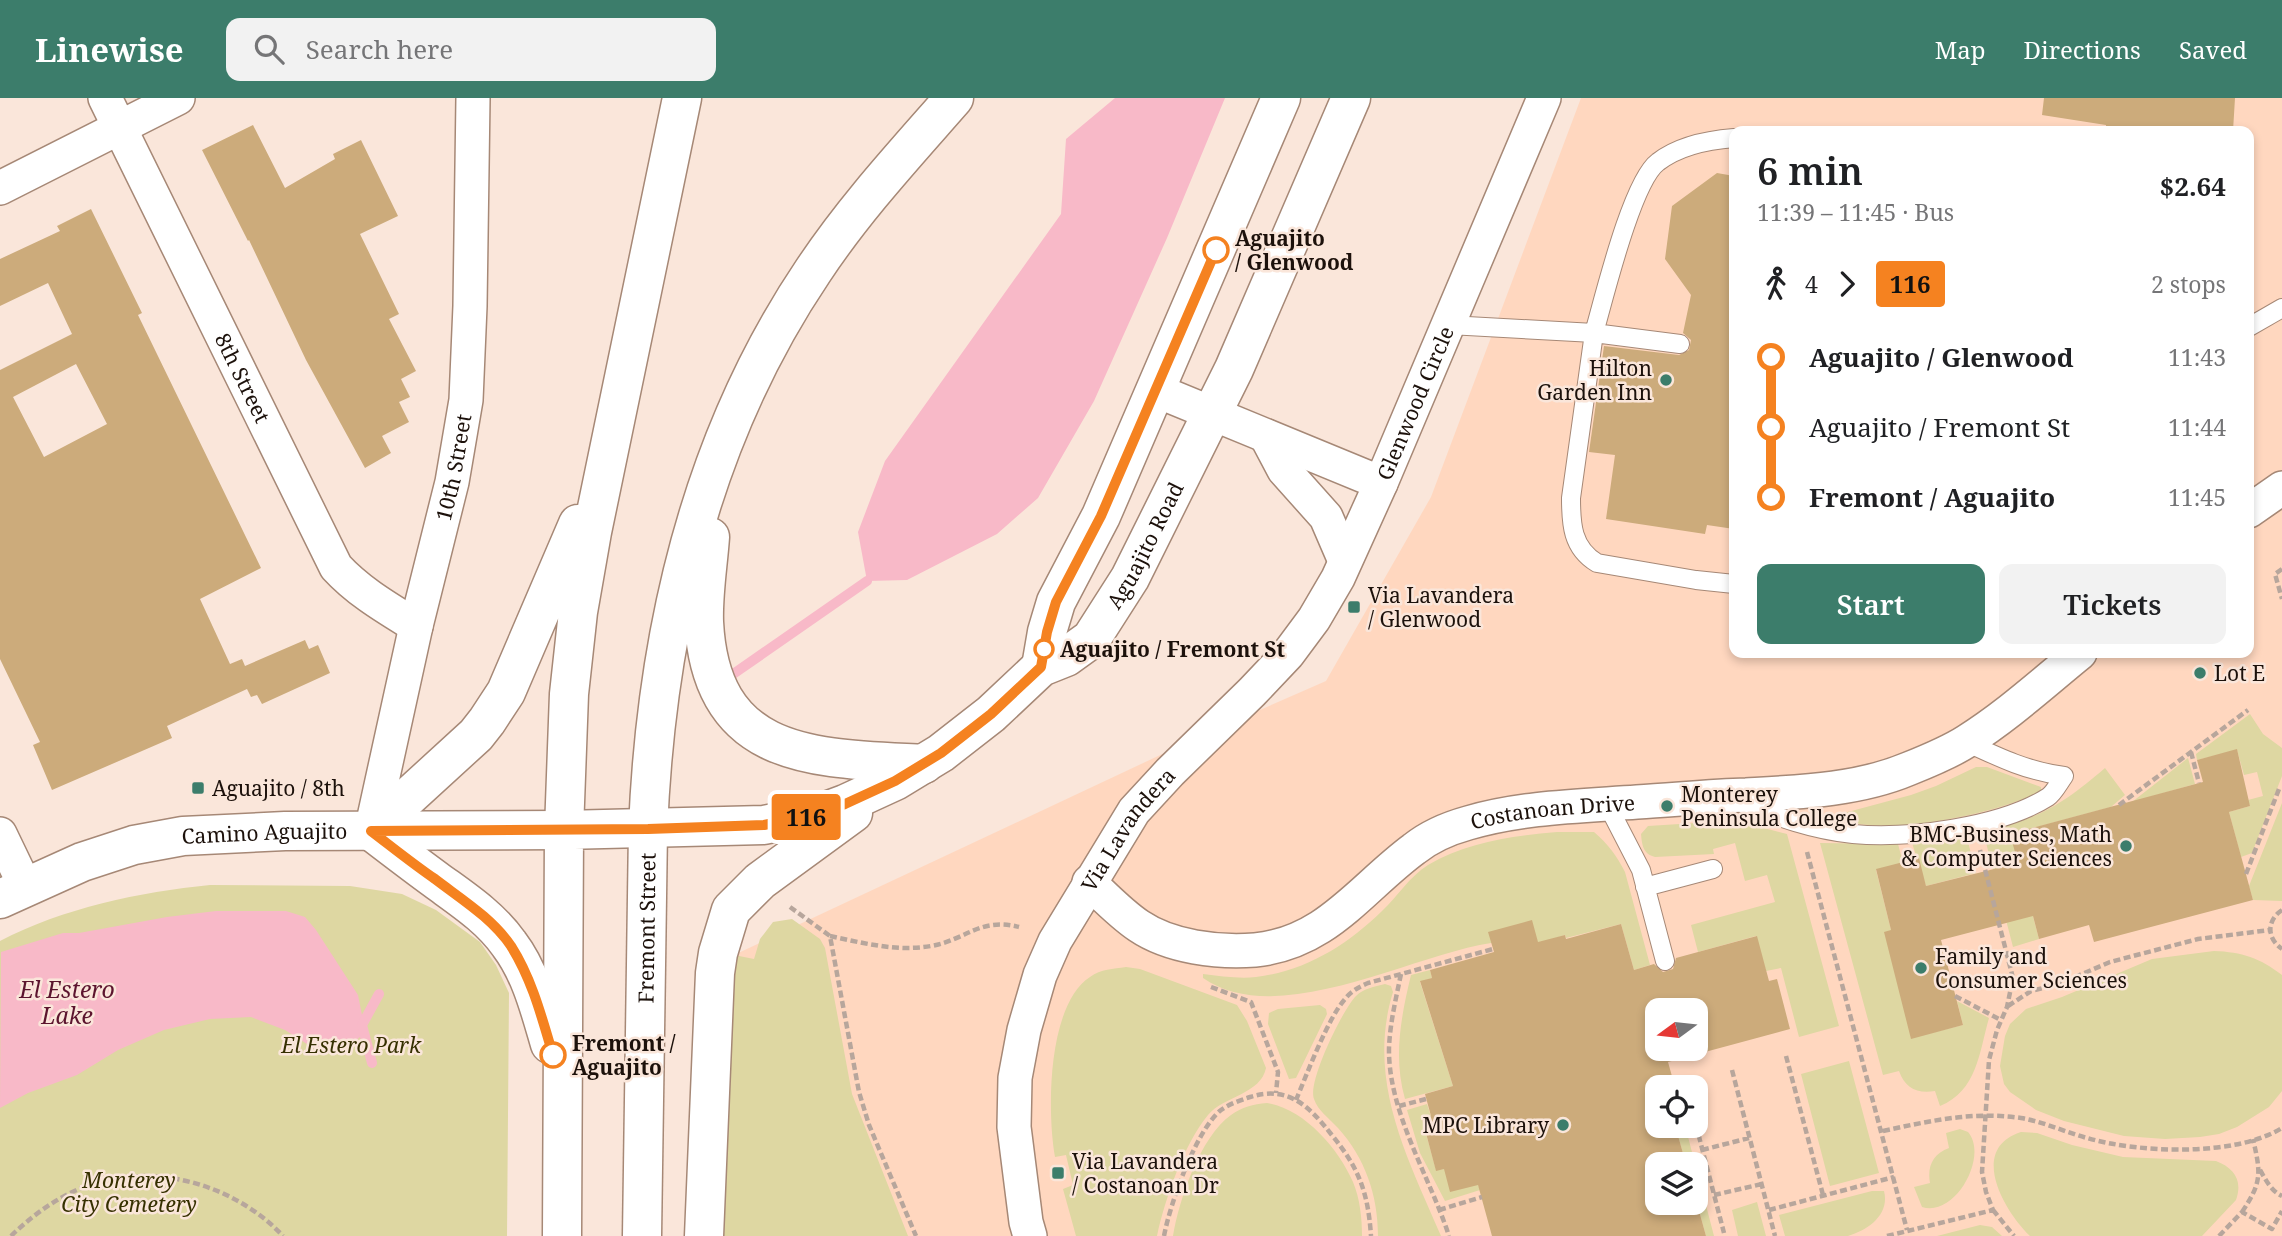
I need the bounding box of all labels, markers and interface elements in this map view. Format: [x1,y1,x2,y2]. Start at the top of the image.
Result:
search box [226,18,716,81]
text: Linewise [35,27,184,72]
icon: search [250,30,288,68]
text: Search here [306,31,453,67]
text: Map [1935,33,1986,66]
text: Directions [2024,33,2141,66]
text: Saved [2179,33,2247,66]
text: 6 min [1757,144,1863,196]
text: $2.64 [2160,168,2226,204]
text: 11:39 – 11:45 · Bus [1757,196,1954,228]
place label: Aguajito / Glenwood [1235,224,1354,276]
marker: Aguajito / Glenwood [1203,237,1229,263]
icon: walk [1757,265,1795,303]
icon: forward [1828,265,1866,303]
text: 116 [1890,267,1931,300]
text: 4 [1805,268,1818,300]
text: 2 stops [2151,268,2226,300]
street label: Glenwood Circle [1370,322,1460,484]
street label: 8th Street [209,328,277,427]
text: Aguajito / Glenwood [1809,339,2074,375]
text: 11:43 [2168,341,2226,373]
place label: Hilton Garden Inn [1537,354,1652,406]
marker: Hilton Garden Inn [1658,372,1674,388]
text: Aguajito / Fremont St [1809,409,2070,445]
text: 11:44 [2168,411,2226,443]
street label: 10th Street [429,412,477,524]
street label: Aguajito Road [1100,477,1190,614]
text: Fremont / Aguajito [1809,479,2055,515]
text: 11:45 [2168,481,2226,513]
button: Start [1757,564,1985,644]
button: Tickets [1999,564,2226,644]
place label: Via Lavandera / Glenwood [1368,581,1514,633]
marker: Via Lavandera / Glenwood [1346,599,1362,615]
place label: Aguajito / Fremont St [1060,635,1286,663]
marker: Aguajito / Fremont St [1034,639,1054,659]
place label: Lot E [2214,659,2265,687]
marker: Lot E [2192,665,2208,681]
street label: Via Lavandera [1074,762,1181,897]
place label: Aguajito / 8th [212,774,345,802]
marker: Aguajito / 8th [190,780,206,796]
place label: Monterey Peninsula College [1681,780,1857,832]
street label: Costanoan Drive [1467,788,1636,836]
line badge: 116 [766,794,846,840]
marker: Monterey Peninsula College [1659,798,1675,814]
text: 116 [786,800,826,833]
street label: Camino Aguajito [181,817,347,850]
place label: BMC-Business, Math & Computer Sciences [1902,820,2112,872]
marker: BMC-Business, Math & Computer Sciences [2118,838,2134,854]
street label: Fremont Street [631,853,662,1004]
place label: Family and Consumer Sciences [1935,942,2127,994]
marker: Family and Consumer Sciences [1913,960,1929,976]
water label: El Estero Lake [18,973,115,1031]
north arrow [1645,998,1708,1060]
map controls [1645,998,1708,1215]
place label: Fremont / Aguajito [572,1029,677,1081]
park label: El Estero Park [280,1031,422,1059]
marker: Fremont / Aguajito [540,1042,566,1068]
button: locate [1645,1075,1708,1138]
place label: MPC Library [1423,1111,1549,1139]
marker: MPC Library [1555,1117,1571,1133]
place label: Via Lavandera / Costanoan Dr [1072,1147,1219,1199]
button: layers [1645,1152,1708,1215]
marker: Via Lavandera / Costanoan Dr [1050,1165,1066,1181]
park label: Monterey City Cemetery [61,1166,197,1218]

